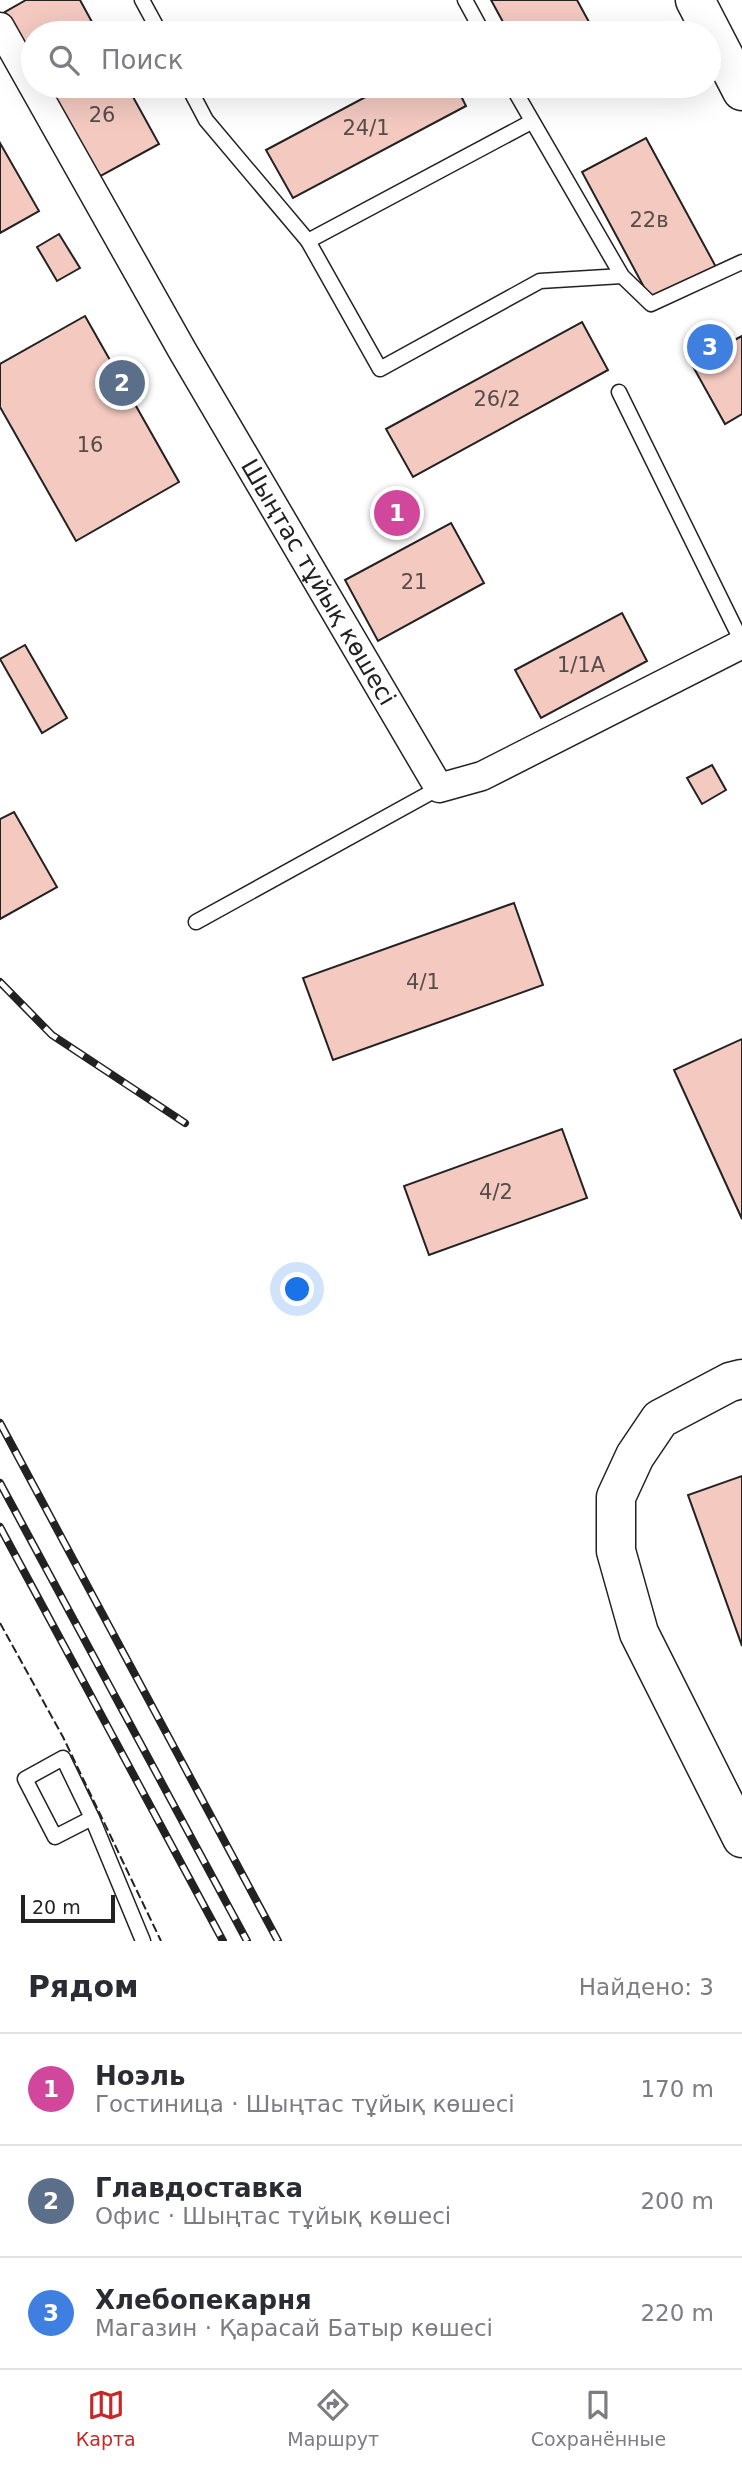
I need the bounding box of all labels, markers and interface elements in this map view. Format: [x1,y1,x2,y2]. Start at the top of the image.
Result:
search box [21,21,721,98]
icon: search [45,41,83,79]
text: Поиск [101,45,183,75]
house number: 26 [89,103,115,127]
house number: 24/1 [342,116,390,140]
house number: 22в [629,208,669,232]
pin: 3 [687,321,733,373]
pin: 2 [99,357,145,409]
house number: 26/2 [473,387,521,411]
house number: 16 [77,433,103,457]
street label: Шыңтас тұйық көшесі [235,454,401,710]
pin: 1 [374,487,420,539]
house number: 21 [401,570,427,594]
house number: 1/1А [557,653,606,677]
house number: 4/1 [406,970,440,994]
house number: 4/2 [479,1180,513,1204]
your location [280,1272,314,1306]
scale bar [21,1892,116,1924]
text: 20 m [32,1896,81,1918]
text: Рядом [28,1969,139,2004]
text: Найдено: 3 [579,1974,714,2000]
text: Ноэль [95,2061,186,2091]
text: 1 [43,2076,59,2102]
text: 170 m [640,2076,714,2102]
text: Гостиница · Шыңтас тұйық көшесі [95,2091,515,2117]
text: Главдоставка [95,2173,303,2203]
text: 2 [43,2188,59,2214]
text: 200 m [640,2188,714,2214]
text: Офис · Шыңтас тұйық көшесі [95,2203,451,2229]
text: Хлебопекарня [95,2285,312,2315]
text: 3 [43,2300,59,2326]
text: 220 m [640,2300,714,2326]
text: Магазин · Қарасай Батыр көшесі [95,2315,493,2341]
tab: Карта [76,2386,136,2450]
tab: Маршрут [287,2386,379,2450]
tab: Сохранённые [531,2386,666,2450]

